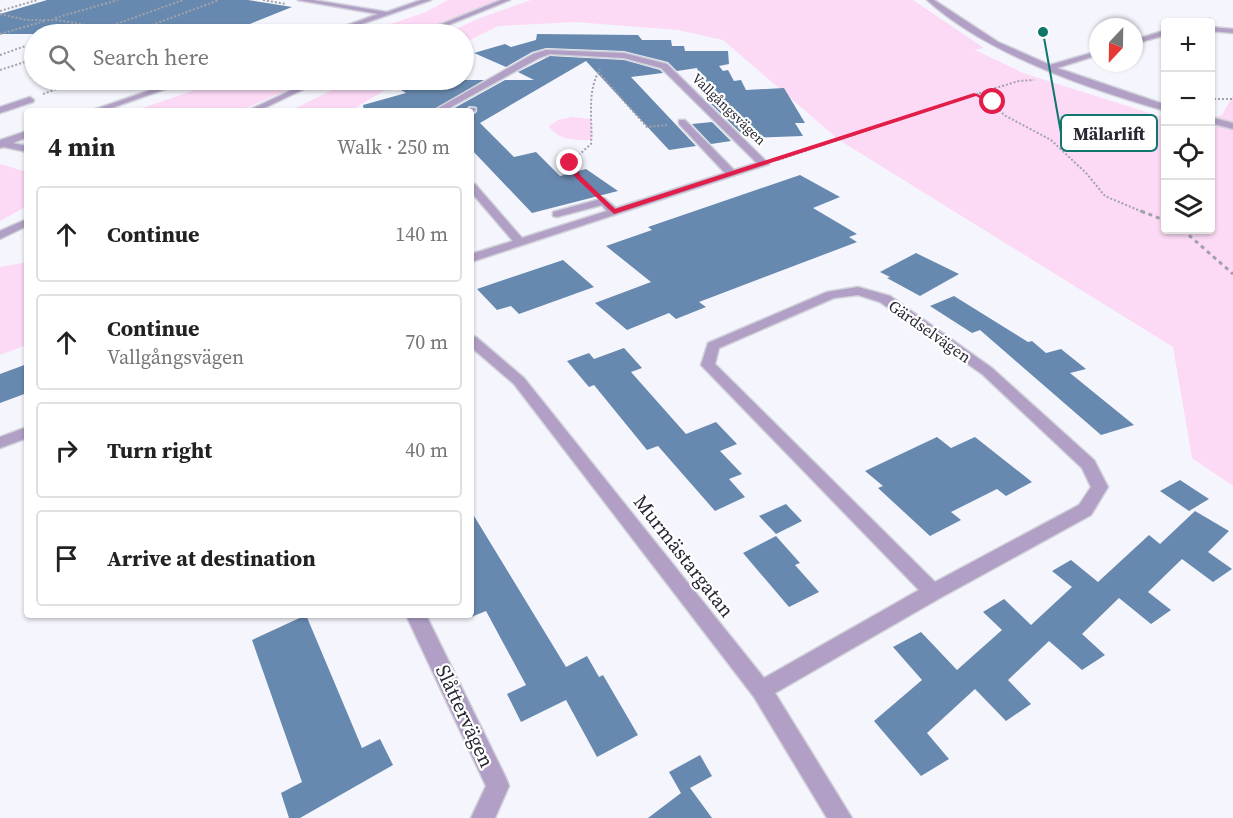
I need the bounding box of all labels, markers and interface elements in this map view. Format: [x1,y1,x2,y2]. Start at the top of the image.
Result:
north arrow [1089,18,1143,72]
map controls [1161,18,1215,234]
button: + [1161,18,1215,72]
search box [24,24,474,90]
icon: search [45,41,78,74]
text: Search here [93,42,209,72]
street label: Vallgångsvägen [688,68,771,150]
button: − [1161,72,1215,126]
route start [979,88,1005,114]
callout: Mälarlift [1061,115,1157,151]
text: Mälarlift [1073,121,1146,146]
button: locate [1161,126,1215,180]
text: 4 min [48,129,115,165]
text: Walk · 250 m [337,133,450,161]
route end [556,149,582,175]
button: layers [1161,180,1215,234]
icon: ahead [50,218,83,251]
text: Continue [107,219,200,249]
text: 140 m [395,220,448,248]
street label: Gärdselvägen [884,294,976,368]
text: Continue [107,313,200,343]
icon: ahead [50,326,83,359]
text: 70 m [405,328,448,356]
text: Vallgångsvägen [107,343,244,371]
icon: right [50,434,83,467]
text: Turn right [107,435,212,465]
text: 40 m [405,436,448,464]
street label: Murmästargatan [627,489,741,623]
icon: arrive [50,542,83,575]
text: Arrive at destination [107,543,316,573]
street label: Slåttervägen [429,660,501,772]

